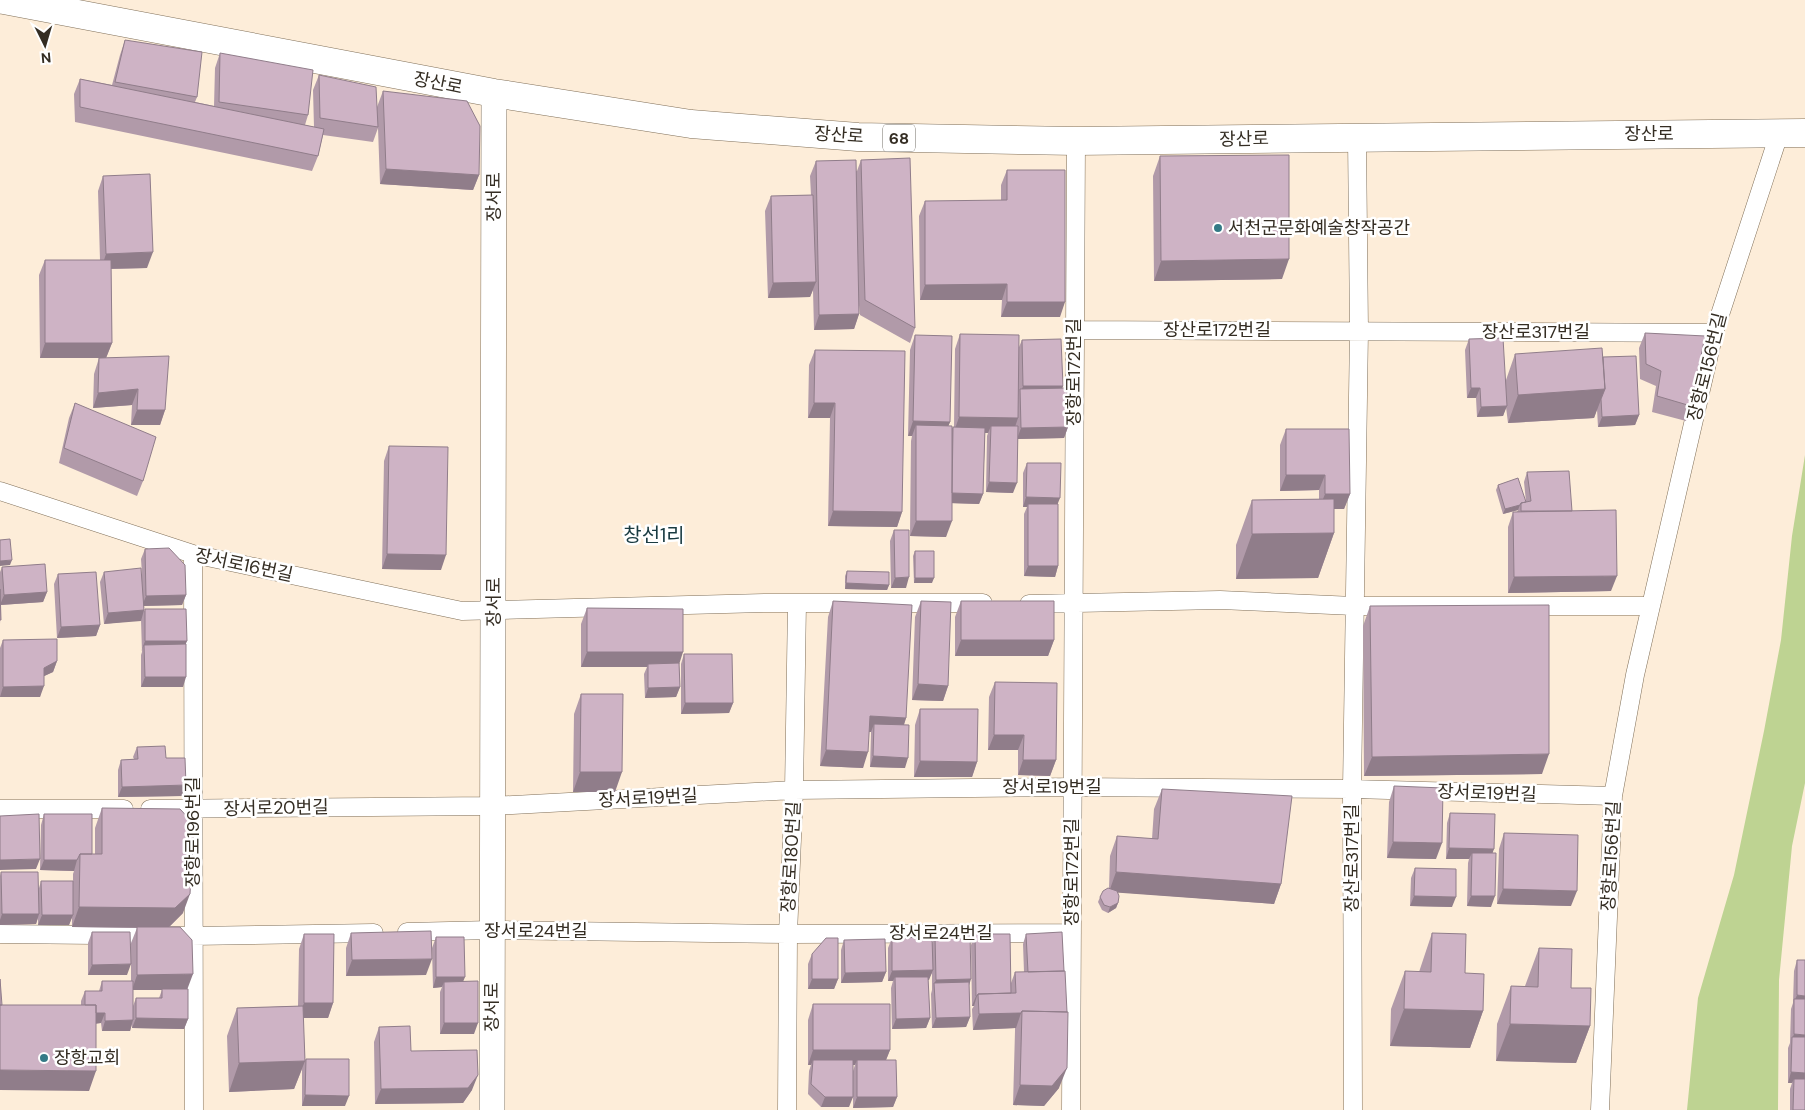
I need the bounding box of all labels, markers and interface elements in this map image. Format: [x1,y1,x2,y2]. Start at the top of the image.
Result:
north arrow [20,20,70,70]
text: N [40,49,52,67]
street label: 장산로 [411,66,465,100]
street label: 장산로 [813,121,865,149]
street label: 장산로 [1624,122,1674,146]
road number: 68 [883,125,915,152]
street label: 장산로 [1219,127,1269,151]
street label: 장서로 [482,172,506,222]
place label: 서천군문화예술창작공간 [1228,216,1410,240]
marker: 서천군문화예술창작공간 [1212,222,1224,234]
street label: 장항로156번길 [1682,310,1732,424]
street label: 장항로172번길 [1062,318,1086,426]
street label: 장산로172번길 [1163,318,1271,342]
street label: 장산로317번길 [1482,320,1590,344]
district label: 창선1리 [623,522,685,548]
street label: 장서로16번길 [193,543,295,587]
street label: 장서로 [482,577,506,627]
street label: 장서로19번길 [1002,775,1102,799]
street label: 장항로196번길 [181,776,205,888]
street label: 장서로19번길 [1437,779,1537,807]
street label: 장서로19번길 [598,783,698,813]
street label: 장서로20번길 [223,795,329,821]
street label: 장항로156번길 [1596,800,1626,912]
street label: 장항로180번길 [776,801,806,913]
street label: 장산로317번길 [1340,804,1364,912]
street label: 장항로172번길 [1060,818,1084,926]
street label: 장서로24번길 [484,919,588,943]
street label: 장서로24번길 [889,921,993,945]
street label: 장서로 [480,982,504,1032]
place label: 장항교회 [54,1046,120,1070]
marker: 장항교회 [38,1052,50,1064]

